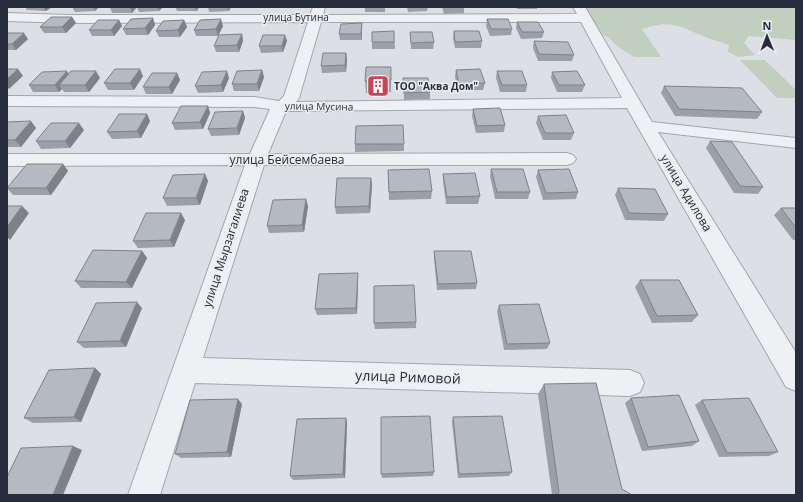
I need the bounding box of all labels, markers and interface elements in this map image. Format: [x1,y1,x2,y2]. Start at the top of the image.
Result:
street label: улица Бутина [263,10,329,24]
north arrow [747,16,787,56]
text: N [762,18,771,33]
building icon: ТОО "Аква Дом" [365,73,391,99]
place label: ТОО "Аква Дом" [394,79,478,93]
street label: улица Мусина [285,98,353,114]
street label: улица Бейсембаева [230,151,344,168]
street label: улица Адилова [657,151,716,235]
street label: улица Мырзагалиева [198,186,253,310]
street label: улица Римовой [355,365,461,388]

